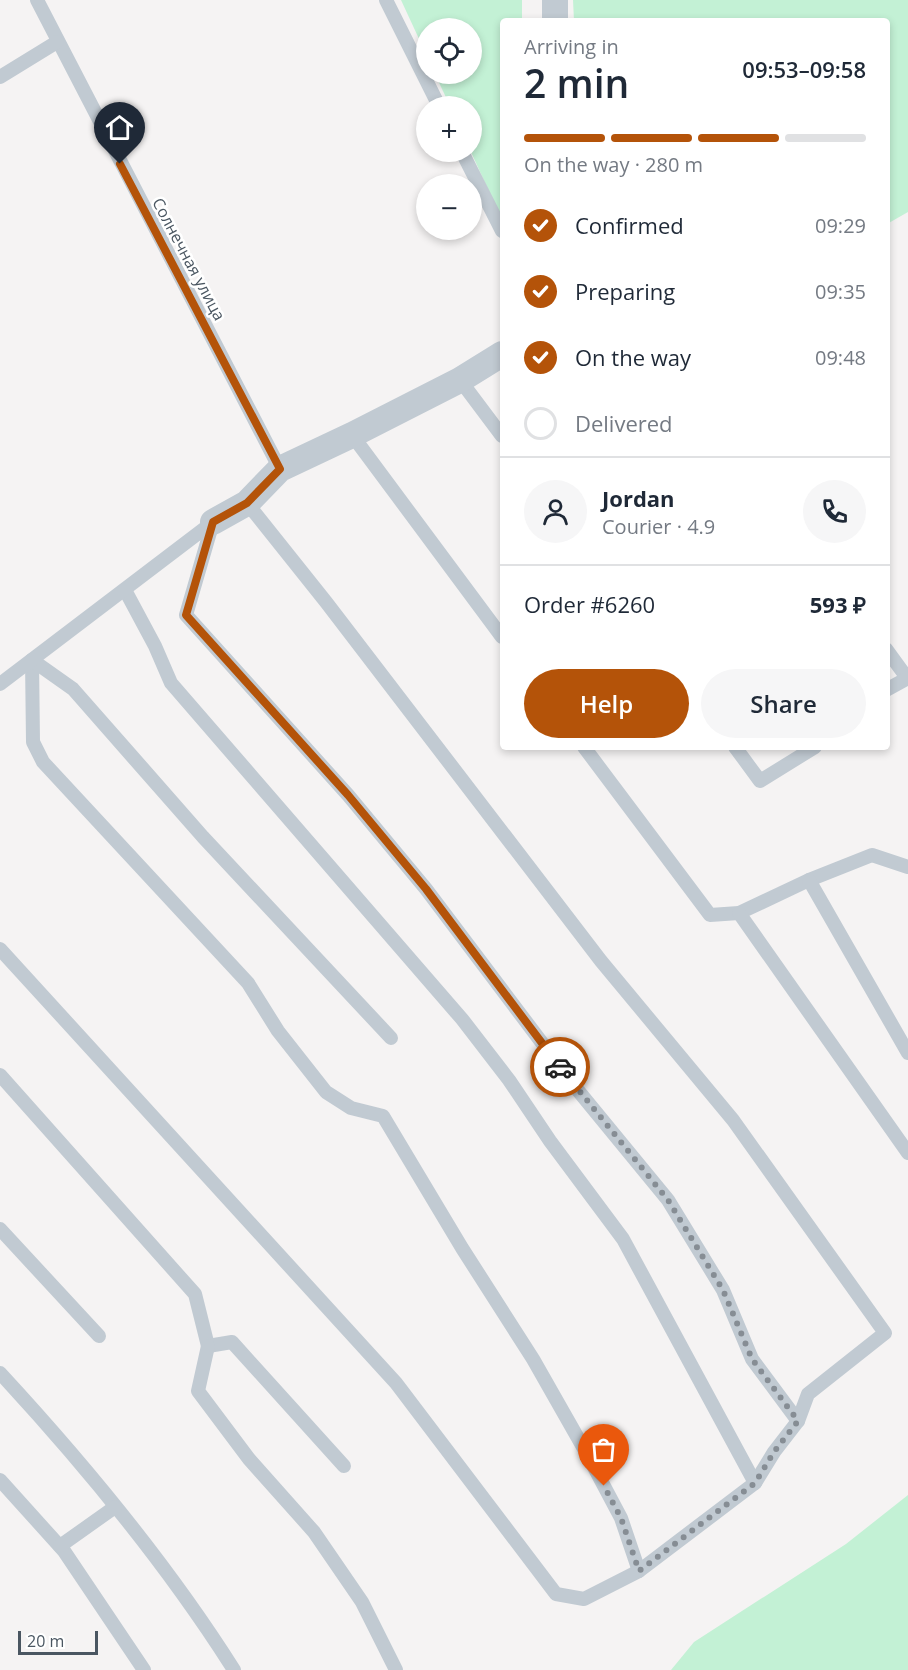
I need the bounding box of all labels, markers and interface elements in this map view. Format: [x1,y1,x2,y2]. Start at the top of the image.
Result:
map controls [416,18,482,240]
button: locate [416,18,482,84]
text: Arriving in [524,33,619,60]
text: 09:53–09:58 [742,54,866,84]
text: 2 min [524,56,629,109]
button: + [416,96,482,162]
pin [94,102,145,164]
icon: home [103,111,136,144]
text: On the way · 280 m [524,151,703,178]
button: − [416,174,482,240]
street label: Солнечная улица [147,194,231,324]
icon: check [524,209,557,242]
text: Confirmed [575,210,684,240]
text: 09:29 [815,212,866,239]
icon: check [524,275,557,308]
text: Preparing [575,276,675,306]
text: 09:35 [815,278,866,305]
icon: check [524,341,557,374]
text: On the way [575,342,691,372]
text: 09:48 [815,344,866,371]
text: Delivered [575,408,673,438]
button: person [524,480,587,543]
button: phone [803,480,866,543]
text: Jordan [602,483,675,513]
text: Courier · 4.9 [602,513,715,540]
text: Order #6260 [524,589,655,619]
text: 593 ₽ [810,589,866,619]
button: Help [524,669,689,738]
button: Share [701,669,866,738]
courier [530,1037,590,1097]
icon: car [544,1051,577,1084]
pin [578,1424,629,1486]
icon: bag [587,1433,620,1466]
scale bar [18,1628,98,1656]
text: 20 m [27,1630,64,1652]

